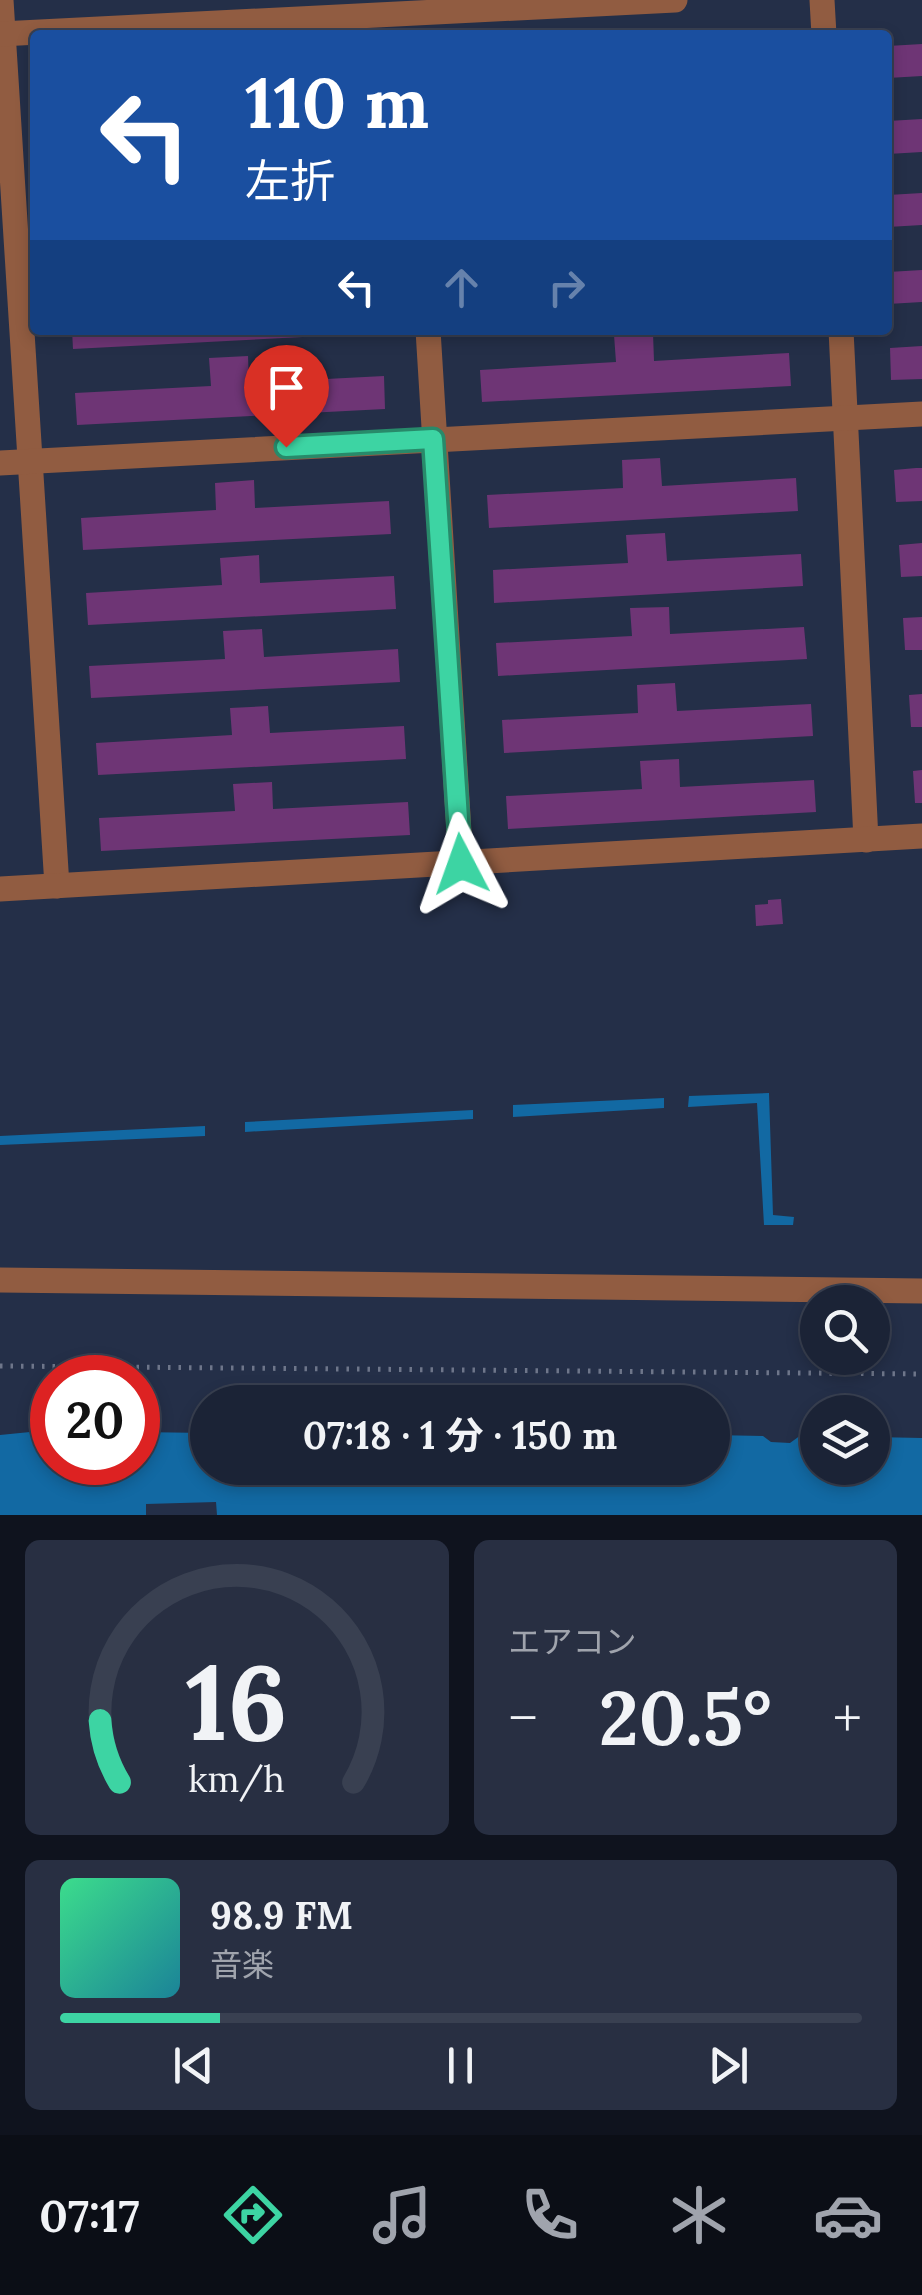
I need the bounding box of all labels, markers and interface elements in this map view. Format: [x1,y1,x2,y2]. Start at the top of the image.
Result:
text: 110 m [245,58,429,147]
icon: left [80,70,210,200]
text: 左折 [245,152,335,209]
icon: left [329,260,384,315]
icon: ahead [434,260,489,315]
icon: right [539,260,594,315]
pin [244,345,329,448]
icon: arrive [259,360,314,415]
position arrow [409,812,513,916]
map controls [800,1285,890,1485]
button: search [800,1285,890,1375]
speed limit sign: 20 [30,1355,160,1485]
button: layers [800,1395,890,1485]
text: 07:18 · 1 分 · 150 m [303,1411,617,1459]
text: エアコン [509,1621,637,1662]
text: 16 [186,1635,288,1768]
text: 20.5° [599,1670,772,1766]
text: − [509,1683,538,1753]
text: + [833,1683,862,1753]
text: km/h [188,1756,285,1802]
text: 98.9 FM [210,1891,353,1939]
text: 音楽 [210,1944,274,1985]
icon: previous [166,2038,221,2093]
icon: pause [433,2038,488,2093]
icon: next [701,2038,756,2093]
icon: directions [218,2180,288,2250]
icon: music [367,2180,437,2250]
icon: phone [515,2180,585,2250]
icon: climate [664,2180,734,2250]
icon: car [813,2180,883,2250]
text: 07:17 [39,2187,140,2244]

